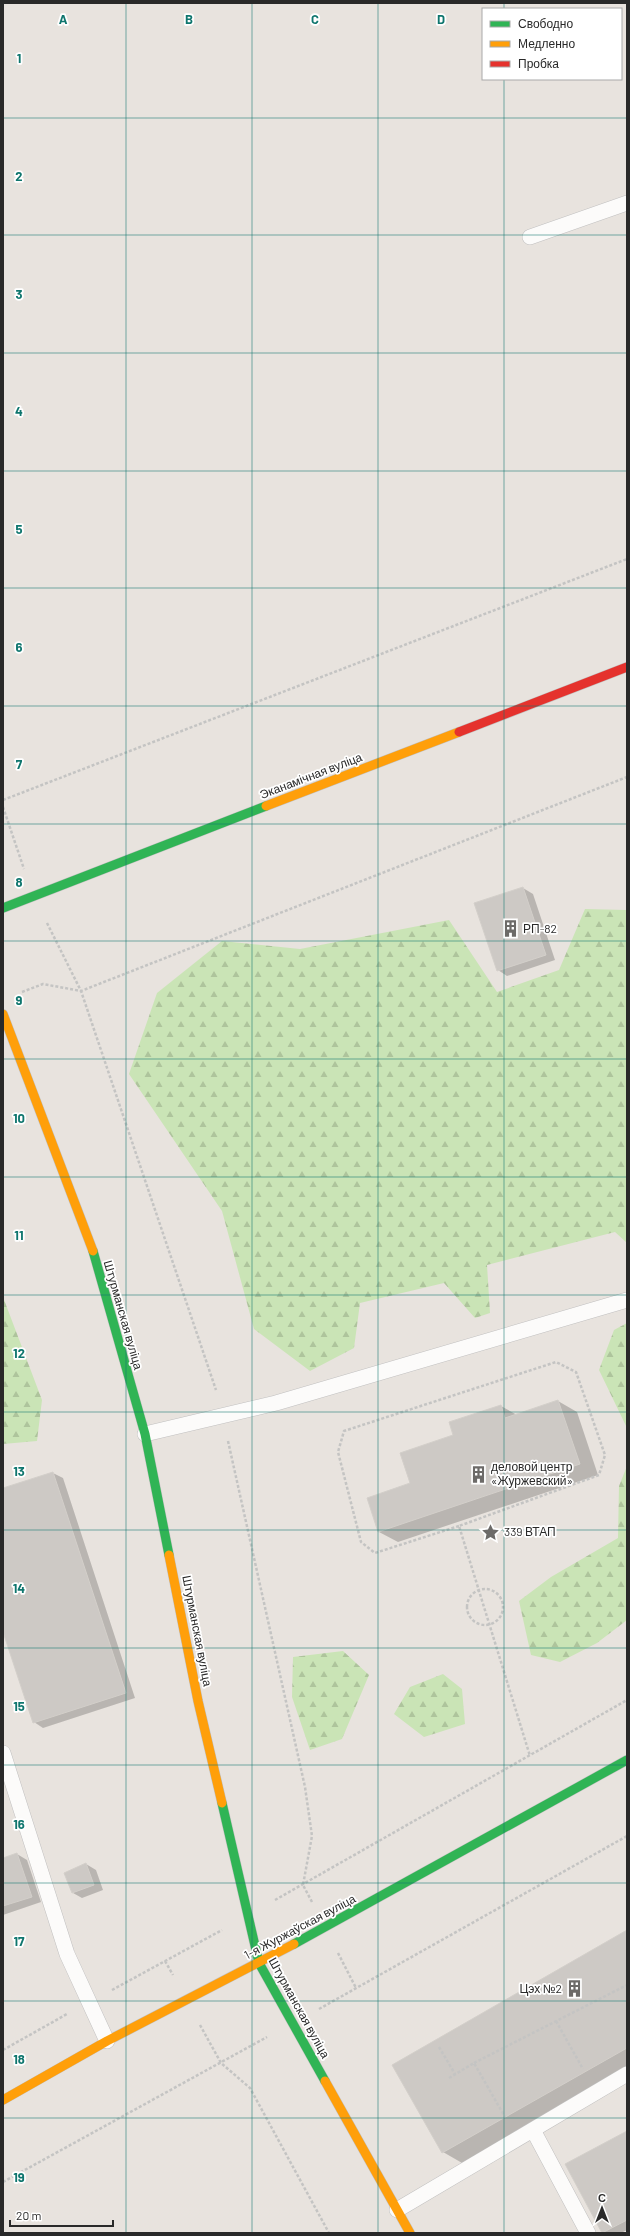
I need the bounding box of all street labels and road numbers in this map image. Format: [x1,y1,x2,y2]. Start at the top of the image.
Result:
street label: Эканамічная вуліца [257,749,364,802]
street label: Штурманская вуліца [101,1259,146,1371]
street label: Штурманская вуліца [179,1574,216,1688]
street label: 1-я Журжаўская вуліца [241,1891,358,1962]
street label: Штурманская вуліца [266,1955,334,2061]

